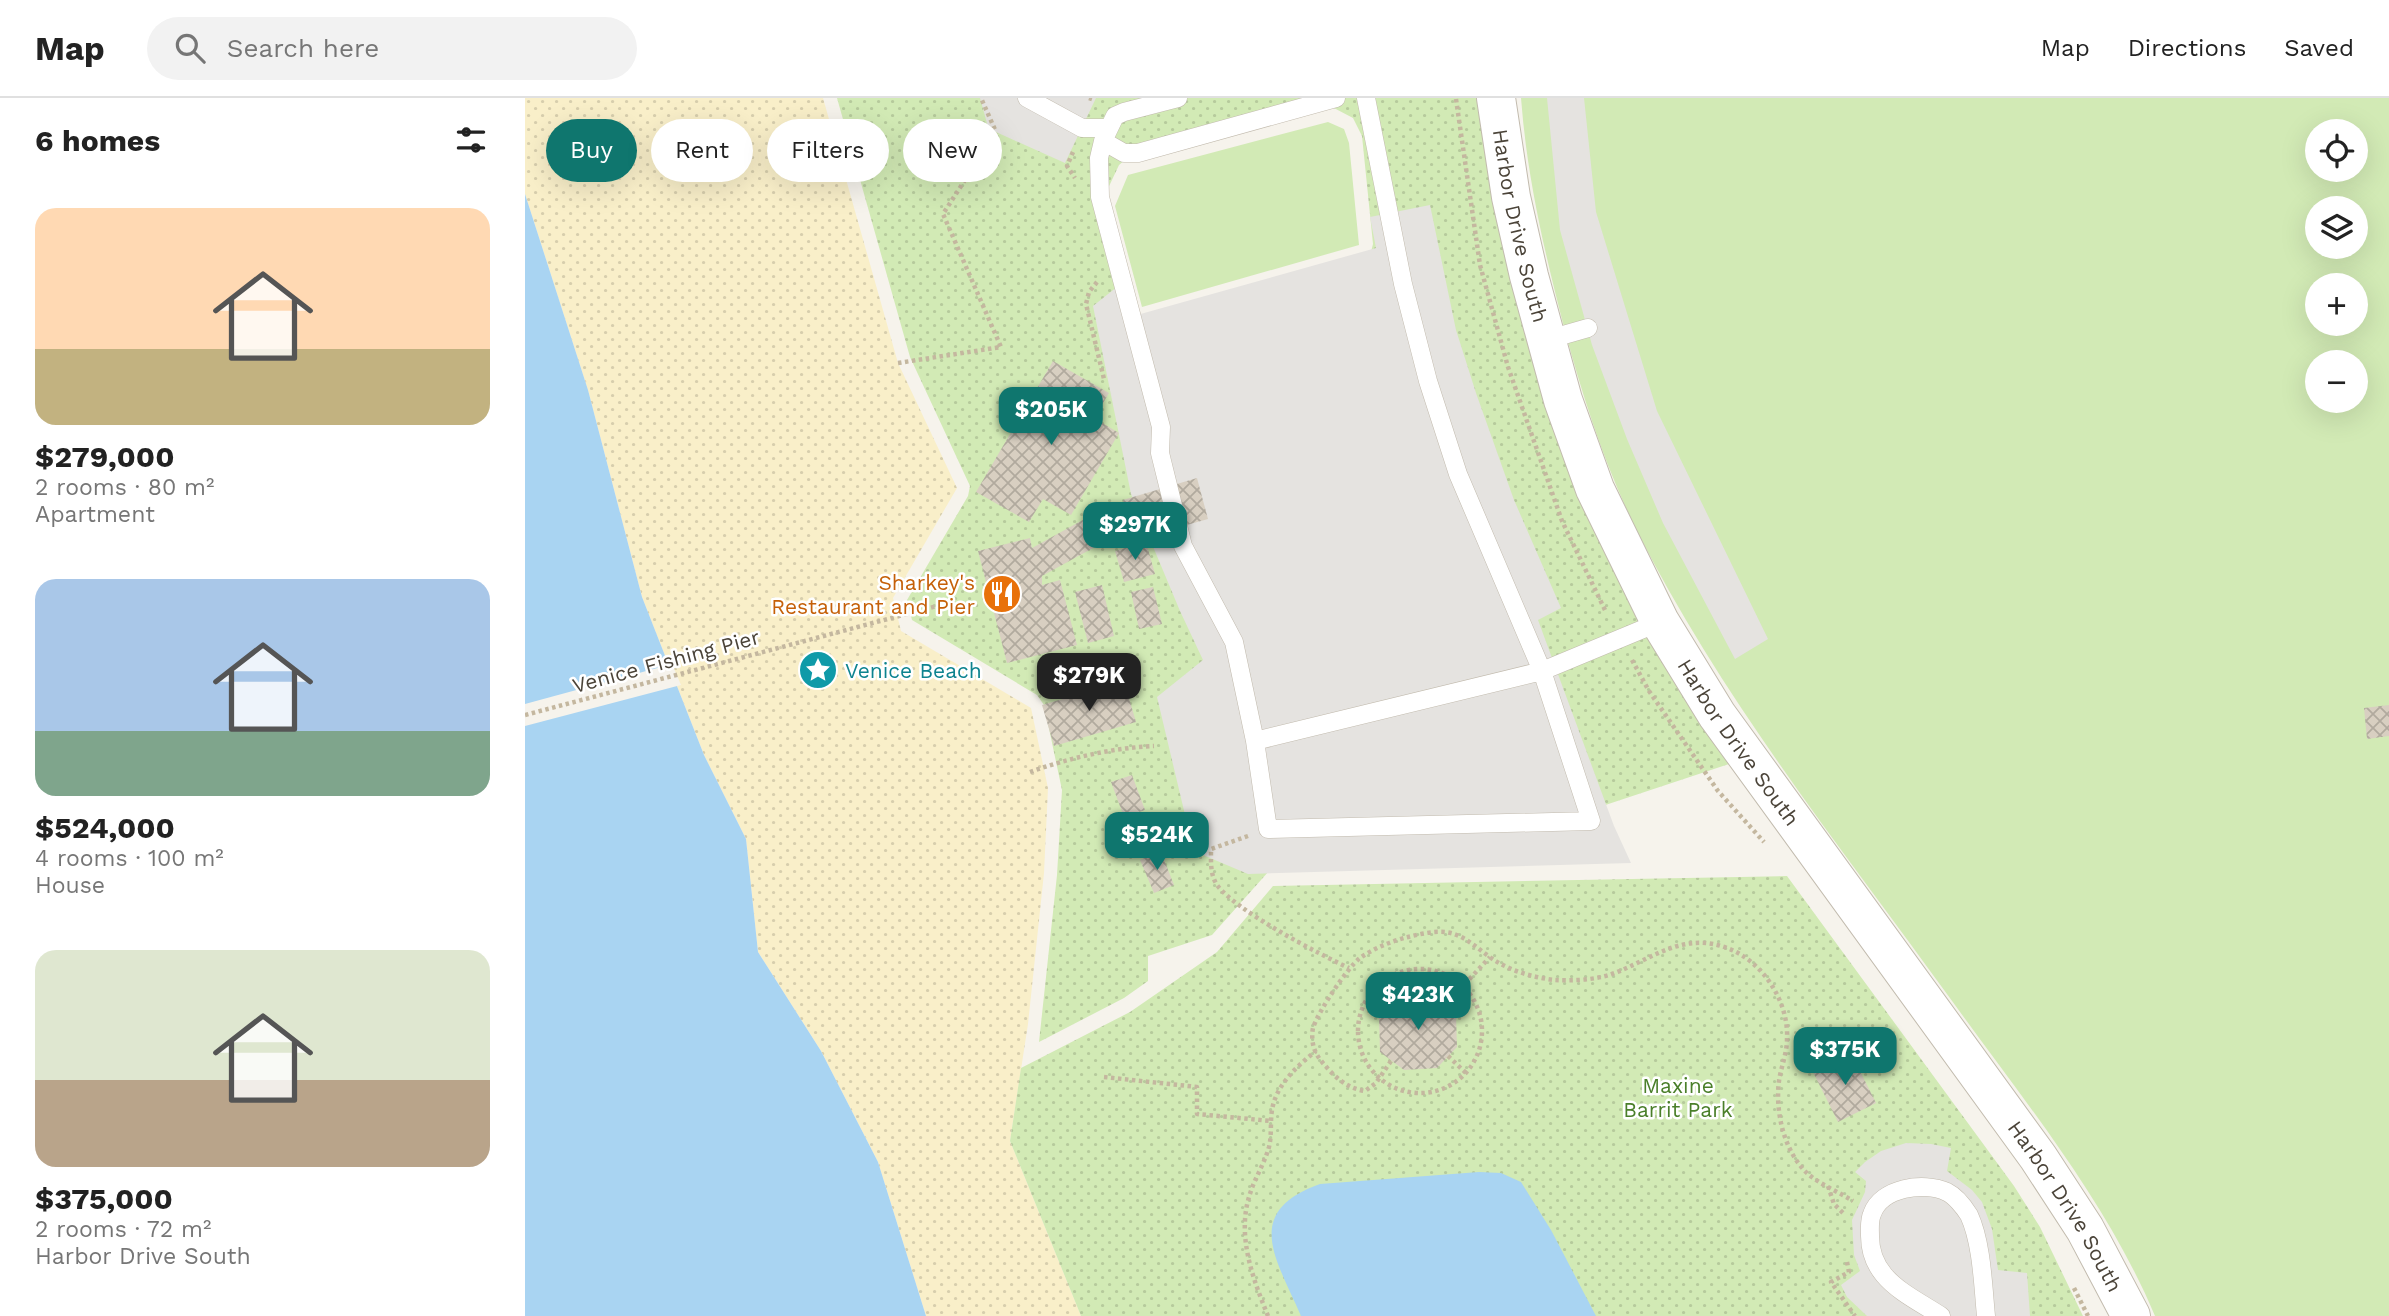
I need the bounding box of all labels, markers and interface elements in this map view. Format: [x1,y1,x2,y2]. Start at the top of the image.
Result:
search box [147,17,637,80]
text: Map [35,29,105,68]
icon: search [171,29,209,67]
text: Search here [227,33,379,63]
text: Map [2041,34,2090,62]
text: Directions [2128,34,2246,62]
text: Saved [2284,34,2354,62]
chip: Buy [546,119,637,182]
chip: Rent [651,119,753,182]
chip: Filters [767,119,889,182]
chip: New [903,119,1002,182]
map controls [2305,119,2368,413]
button: locate [2305,119,2368,182]
icon: filters [452,121,490,159]
text: 6 homes [35,123,160,158]
street label: Harbor Drive South [1488,127,1554,325]
button: layers [2305,196,2368,259]
icon: home [200,253,326,379]
button: + [2305,273,2368,336]
button: − [2305,350,2368,413]
pin: $205K [1002,388,1100,447]
text: $205K [1015,396,1087,423]
text: $279,000 [35,439,175,474]
text: 2 rooms · 80 m² [35,474,214,501]
text: Apartment [35,501,155,528]
pin: $297K [1086,503,1184,562]
text: $297K [1099,511,1171,538]
place label: Sharkey's Restaurant and Pier [771,570,975,619]
restaurant icon: Sharkey's Restaurant and Pier [981,573,1023,615]
icon: home [200,624,326,750]
street label: Venice Fishing Pier [570,624,763,698]
place icon: Venice Beach [797,649,839,691]
pin: $279K [1040,654,1138,713]
street label: Harbor Drive South [1673,654,1805,830]
place label: Venice Beach [845,658,982,683]
text: $279K [1053,662,1125,689]
text: $524,000 [35,810,175,845]
pin: $524K [1108,812,1206,872]
text: $524K [1121,821,1193,848]
text: 4 rooms · 100 m² [35,845,224,872]
text: House [35,872,105,899]
pin: $423K [1369,972,1467,1032]
text: $423K [1382,981,1454,1008]
icon: home [200,995,326,1121]
pin: $375K [1796,1028,1894,1087]
text: $375K [1810,1036,1880,1063]
park label: Maxine Barrit Park [1623,1073,1733,1122]
street label: Harbor Drive South [2003,1115,2128,1296]
text: $375,000 [35,1181,173,1216]
text: 2 rooms · 72 m² [35,1216,211,1243]
text: Harbor Drive South [35,1243,251,1270]

